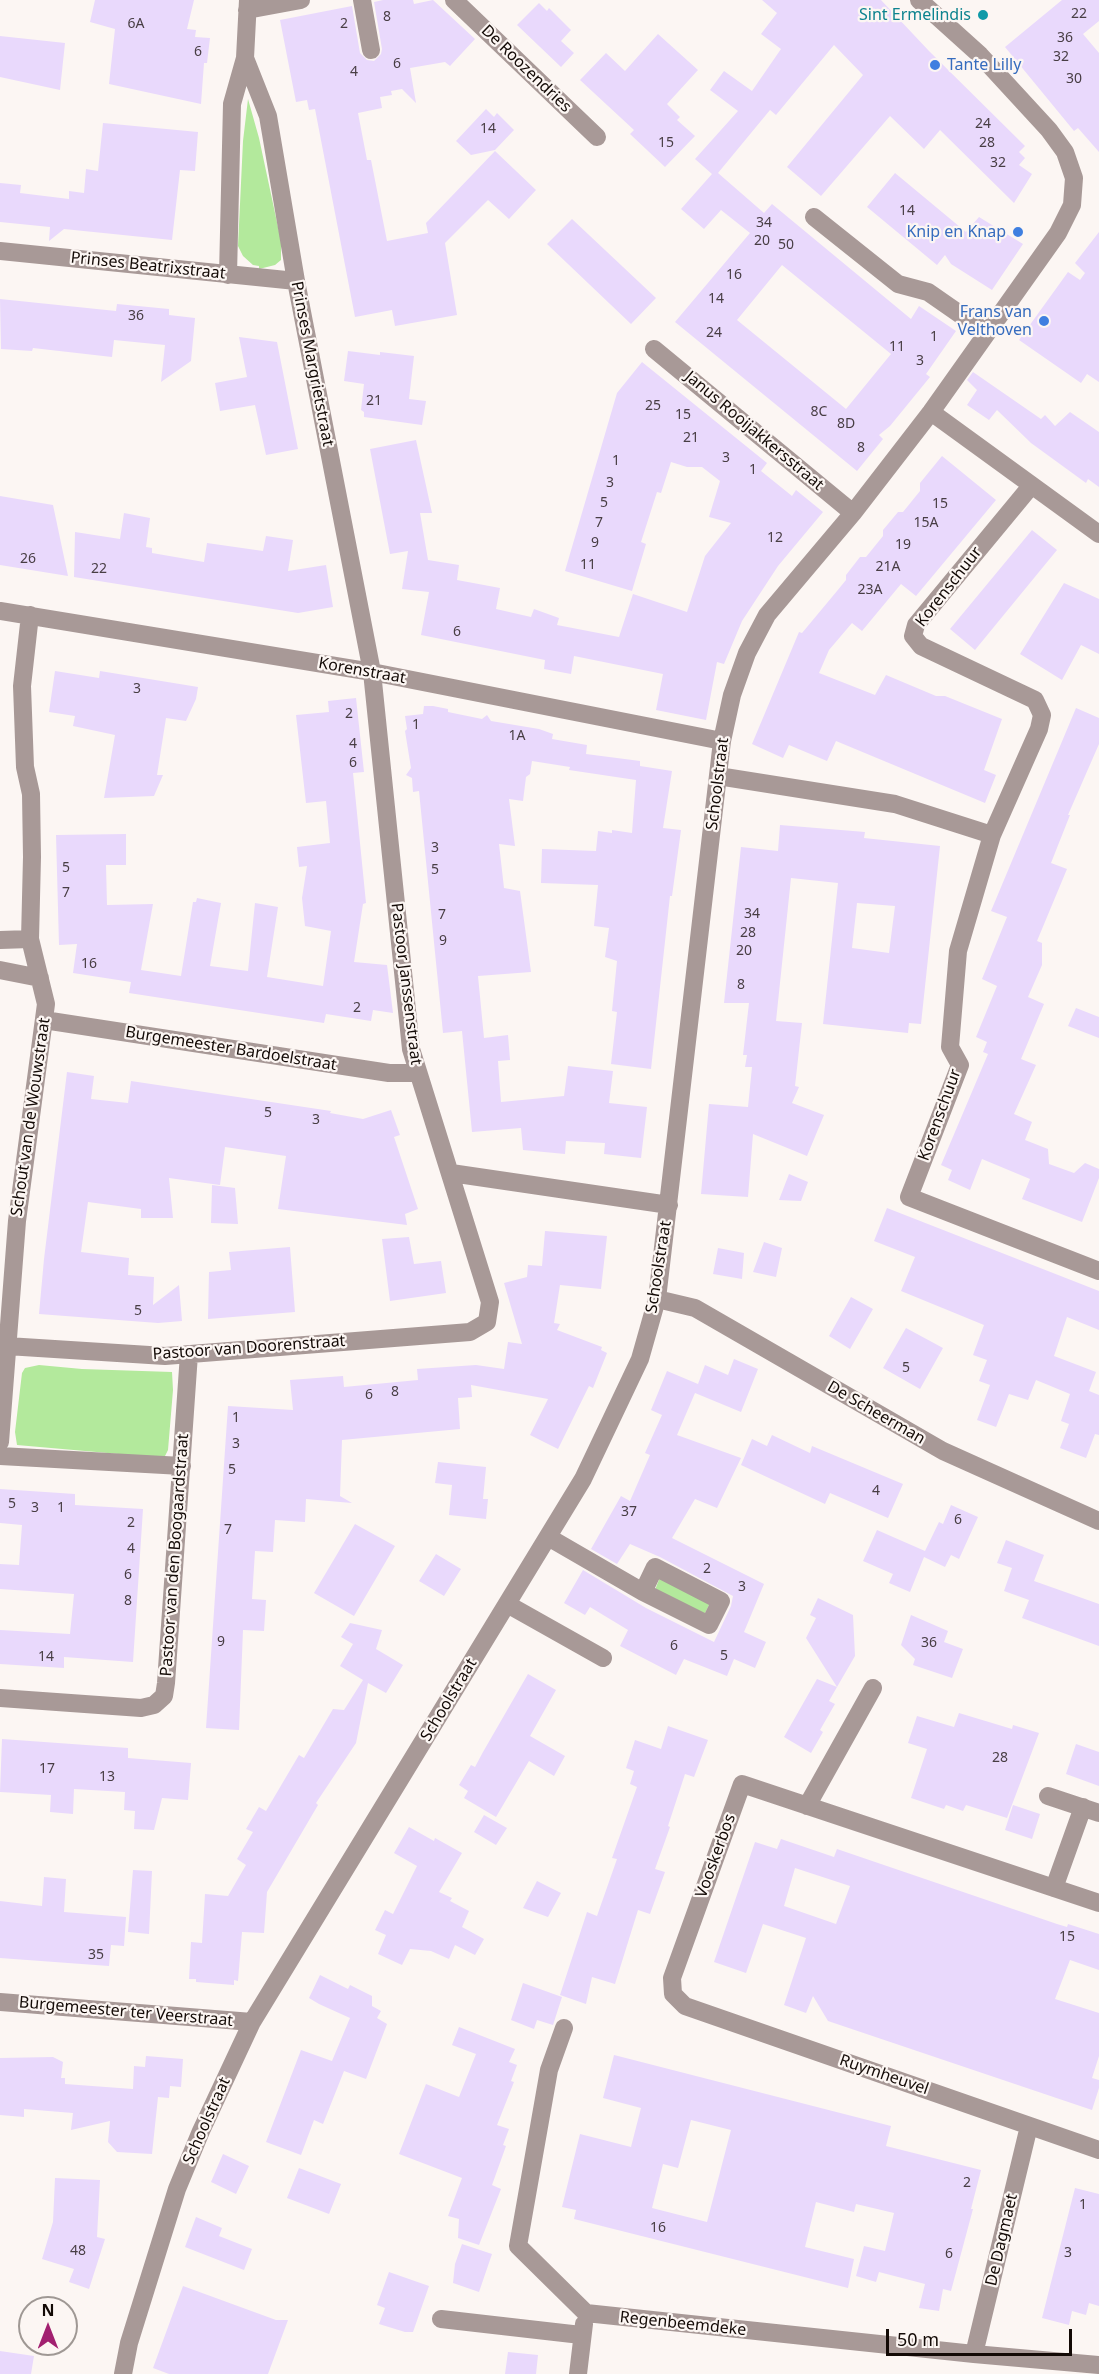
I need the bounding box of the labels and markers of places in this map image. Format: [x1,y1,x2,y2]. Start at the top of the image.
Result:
place label: Sint Ermelindis [859,5,971,25]
marker: Sint Ermelindis [976,8,990,22]
place label: Tante Lilly [947,55,1021,75]
marker: Tante Lilly [928,58,942,72]
place label: Knip en Knap [906,222,1006,242]
marker: Knip en Knap [1011,225,1025,239]
place label: Frans van Velthoven [958,302,1032,340]
marker: Frans van Velthoven [1037,314,1051,328]

